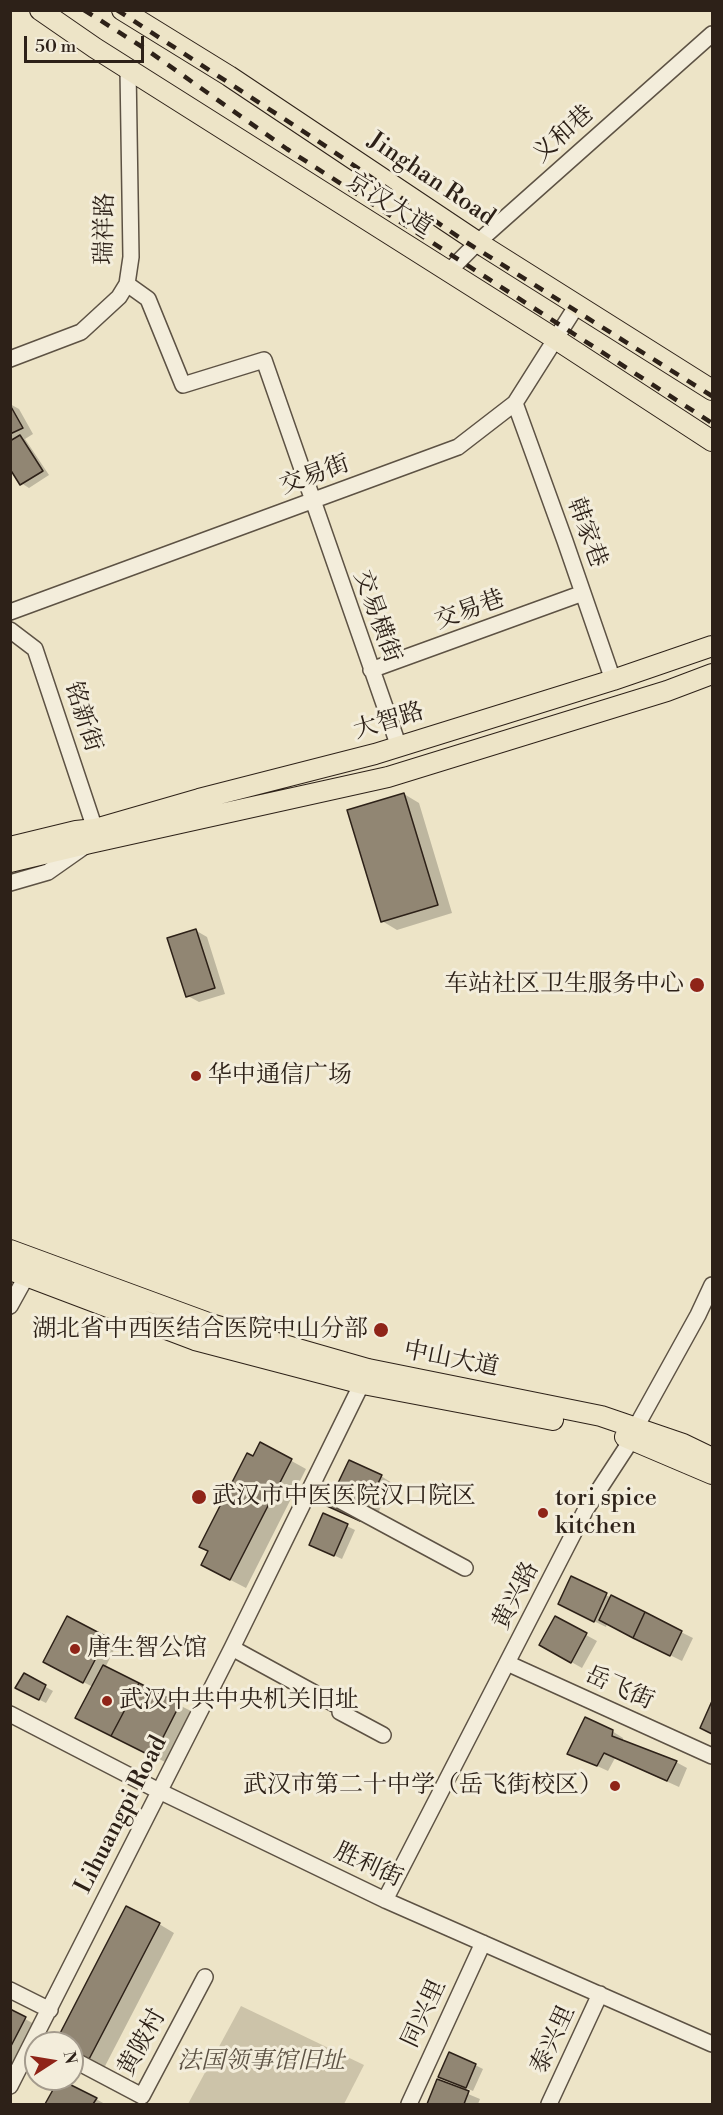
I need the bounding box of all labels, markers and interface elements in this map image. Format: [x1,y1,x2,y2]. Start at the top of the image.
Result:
scale bar [27,24,147,62]
text: 50 m [35,35,76,58]
street label: 义和巷 [528,100,600,170]
street label: Jinghan Road [362,127,500,233]
street label: 京汉大道 [341,167,437,243]
street label: 瑞祥路 [91,193,121,265]
street label: 交易街 [276,450,354,502]
street label: 韩家巷 [560,494,612,572]
street label: 交易横街 [346,567,406,667]
street label: 交易巷 [431,585,509,637]
street label: 铭新街 [57,678,107,756]
street label: 大智路 [350,698,428,746]
place label: 车站社区卫生服务中心 [444,971,684,999]
marker: 车站社区卫生服务中心 [688,976,706,994]
place label: 华中通信广场 [208,1062,352,1090]
marker: 华中通信广场 [189,1069,203,1083]
place label: 湖北省中西医结合医院中山分部 [32,1316,368,1344]
marker: 湖北省中西医结合医院中山分部 [372,1321,390,1339]
street label: 中山大道 [401,1337,501,1383]
place label: 武汉市中医医院汉口院区 [212,1483,476,1511]
place label: tori spice kitchen [555,1485,657,1541]
marker: 武汉市中医医院汉口院区 [190,1488,208,1506]
marker: tori spice kitchen [536,1506,550,1520]
street label: 黄兴路 [488,1557,546,1635]
place label: 唐生智公馆 [87,1635,207,1663]
marker: 唐生智公馆 [68,1642,82,1656]
street label: 岳飞街 [580,1661,658,1717]
place label: 武汉中共中央机关旧址 [119,1687,359,1715]
marker: 武汉中共中央机关旧址 [100,1694,114,1708]
street label: Lihuangpi Road [70,1731,174,1899]
place label: 武汉市第二十中学（岳飞街校区） [243,1772,603,1800]
marker: 武汉市第二十中学（岳飞街校区） [608,1779,622,1793]
street label: 胜利街 [329,1838,407,1894]
street label: 同兴里 [397,1975,453,2053]
street label: 泰兴里 [526,2001,582,2079]
street label: 黄陂村 [113,2005,173,2081]
north arrow [24,2031,84,2091]
park label: 法国领事馆旧址 [177,2048,345,2076]
text: N [59,2049,81,2066]

